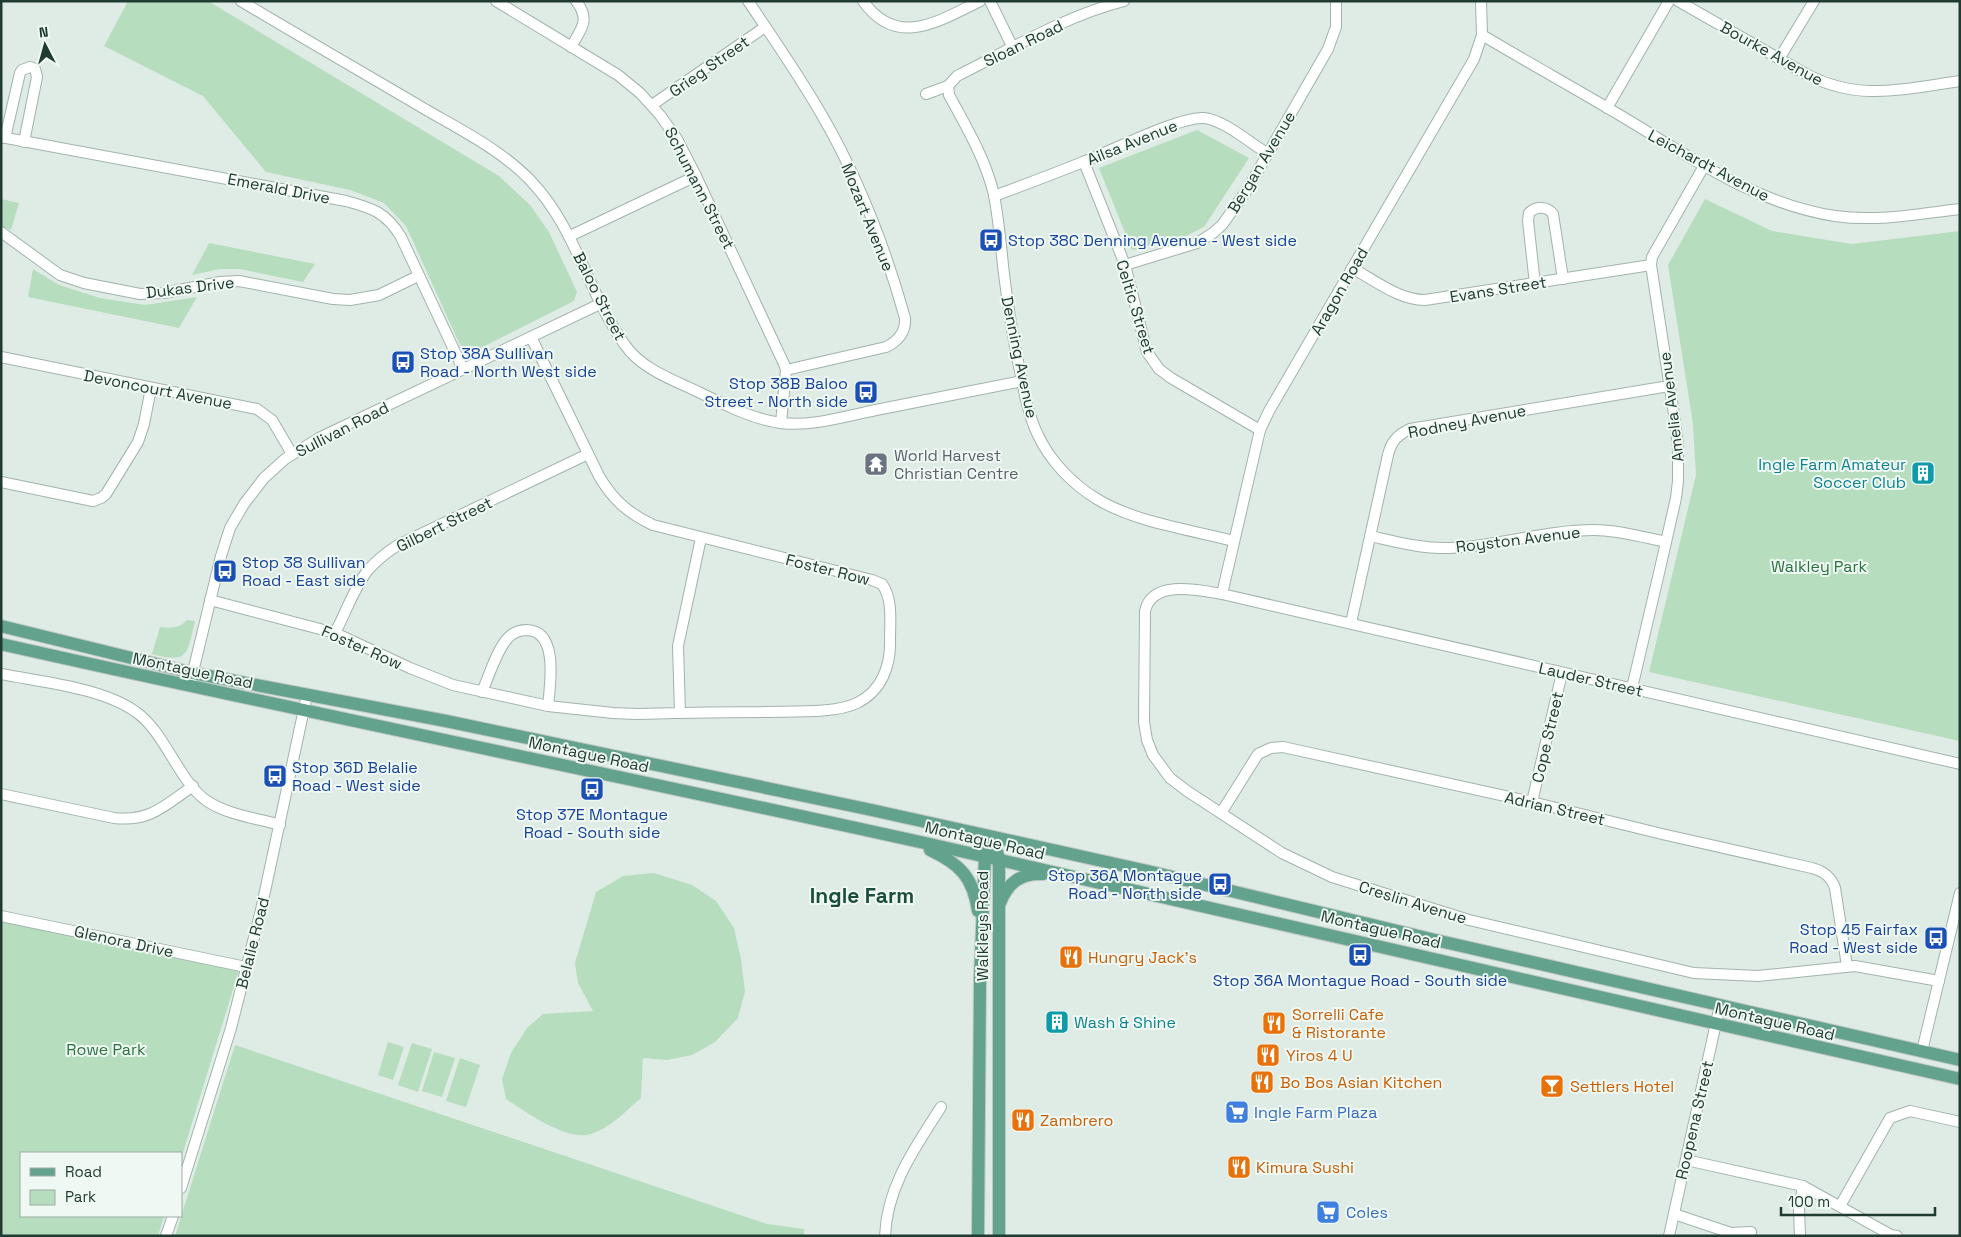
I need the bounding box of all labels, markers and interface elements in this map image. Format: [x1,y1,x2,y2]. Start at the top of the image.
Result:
street label: Sloan Road [980,15,1066,72]
street label: Bourke Avenue [1717,17,1827,90]
north arrow [20,20,70,70]
text: N [38,23,49,42]
street label: Grieg Street [665,31,754,102]
street label: Bergan Avenue [1223,107,1300,217]
street label: Ailsa Avenue [1084,115,1181,170]
street label: Schumann Street [660,124,739,253]
street label: Leichardt Avenue [1644,125,1773,206]
street label: Mozart Avenue [836,160,899,274]
street label: Emerald Drive [226,168,332,209]
bus stop icon: Stop 38C Denning Avenue - West side [978,227,1004,253]
place label: Stop 38C Denning Avenue - West side [1008,230,1297,251]
street label: Aragon Road [1306,243,1373,339]
street label: Baloo Street [568,248,631,344]
street label: Celtic Street [1111,257,1160,357]
street label: Evans Street [1448,271,1548,308]
street label: Dukas Drive [145,272,235,303]
street label: Denning Avenue [996,294,1043,420]
place label: Stop 38A Sullivan Road - North West side [420,343,597,382]
bus stop icon: Stop 38A Sullivan Road - North West side [390,349,416,375]
street label: Amelia Avenue [1654,351,1689,463]
street label: Devoncourt Avenue [82,365,234,414]
place label: Stop 38B Baloo Street - North side [705,373,848,412]
bus stop icon: Stop 38B Baloo Street - North side [853,379,879,405]
street label: Sullivan Road [292,397,392,462]
street label: Rodney Avenue [1406,400,1528,443]
place label: World Harvest Christian Centre [894,445,1019,484]
temple icon: World Harvest Christian Centre [863,451,889,477]
place label: Ingle Farm Amateur Soccer Club [1758,454,1906,493]
building icon: Ingle Farm Amateur Soccer Club [1910,460,1936,486]
street label: Gilbert Street [393,492,496,557]
street label: Royston Avenue [1455,521,1581,558]
street label: Foster Row [784,549,872,590]
place label: Stop 38 Sullivan Road - East side [242,552,366,591]
park label: Walkley Park [1771,556,1867,577]
bus stop icon: Stop 38 Sullivan Road - East side [212,558,238,584]
street label: Foster Row [318,620,405,675]
street label: Montague Road [131,647,255,693]
street label: Lauder Street [1537,657,1645,702]
street label: Cope Street [1527,689,1568,785]
street label: Montague Road [527,731,651,777]
place label: Stop 36D Belalie Road - West side [292,757,421,796]
bus stop icon: Stop 36D Belalie Road - West side [262,763,288,789]
bus stop icon: Stop 37E Montague Road - South side [579,776,605,802]
street label: Adrian Street [1503,787,1607,830]
place label: Stop 37E Montague Road - South side [516,804,668,843]
street label: Montague Road [923,816,1047,864]
place label: Stop 36A Montague Road - North side [1048,865,1202,904]
street label: Walkleys Road [972,871,993,981]
bus stop icon: Stop 36A Montague Road - North side [1207,871,1233,897]
street label: Creslin Avenue [1356,876,1469,929]
district label: Ingle Farm [810,882,914,909]
street label: Belalie Road [231,895,274,991]
street label: Montague Road [1319,905,1443,953]
place label: Stop 45 Fairfax Road - West side [1789,919,1918,958]
street label: Glenora Drive [72,921,176,962]
bus stop icon: Stop 45 Fairfax Road - West side [1923,925,1949,951]
bus stop icon: Stop 36A Montague Road - South side [1347,942,1373,968]
restaurant icon: Hungry Jack's [1058,944,1084,970]
place label: Hungry Jack's [1088,947,1197,968]
place label: Stop 36A Montague Road - South side [1213,970,1507,991]
street label: Montague Road [1713,997,1837,1045]
place label: Sorrelli Cafe & Ristorante [1292,1004,1386,1043]
building icon: Wash & Shine [1044,1009,1070,1035]
restaurant icon: Sorrelli Cafe & Ristorante [1261,1010,1287,1036]
place label: Wash & Shine [1074,1012,1176,1033]
park label: Rowe Park [66,1039,146,1060]
restaurant icon: Yiros 4 U [1255,1042,1281,1068]
place label: Yiros 4 U [1286,1045,1353,1066]
street label: Roopena Street [1671,1058,1718,1182]
restaurant icon: Bo Bos Asian Kitchen [1249,1069,1275,1095]
place label: Bo Bos Asian Kitchen [1280,1072,1442,1093]
bar icon: Settlers Hotel [1539,1073,1565,1099]
place label: Settlers Hotel [1570,1076,1674,1097]
supermarket icon: Ingle Farm Plaza [1224,1099,1250,1125]
place label: Ingle Farm Plaza [1254,1102,1377,1123]
restaurant icon: Zambrero [1010,1107,1036,1133]
place label: Zambrero [1040,1110,1113,1131]
legend [20,1152,182,1217]
restaurant icon: Kimura Sushi [1226,1154,1252,1180]
place label: Kimura Sushi [1256,1157,1354,1178]
text: Road [65,1162,102,1181]
scale bar [1781,1184,1935,1216]
text: Park [65,1187,96,1206]
text: 100 m [1788,1192,1830,1211]
supermarket icon: Coles [1315,1199,1341,1225]
place label: Coles [1346,1202,1388,1223]

